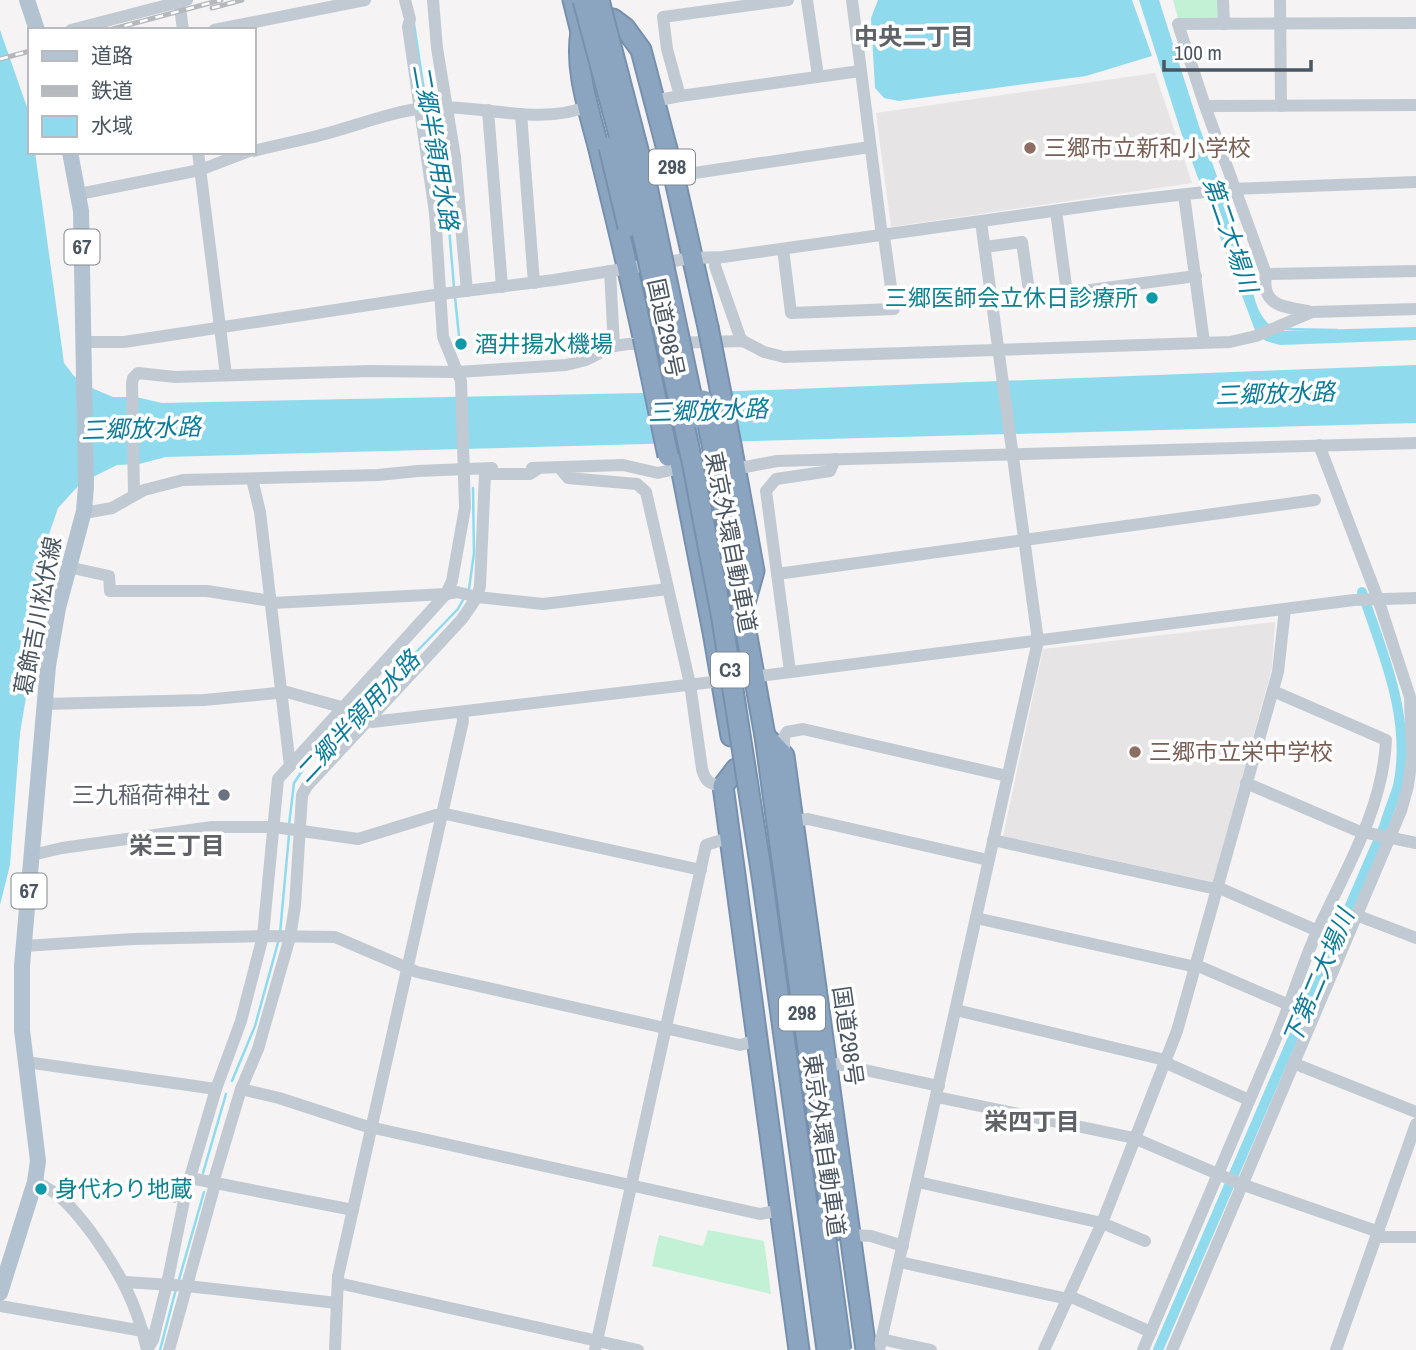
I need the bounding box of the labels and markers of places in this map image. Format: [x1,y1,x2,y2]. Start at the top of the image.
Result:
place label: 三郷市立新和小学校 [1044,132,1251,163]
marker: 三郷市立新和小学校 [1022,140,1038,156]
place label: 三郷医師会立休日診療所 [885,282,1138,313]
marker: 三郷医師会立休日診療所 [1144,290,1160,306]
place label: 酒井揚水機場 [475,328,613,359]
marker: 酒井揚水機場 [453,336,469,352]
place label: 三郷市立栄中学校 [1149,736,1333,767]
marker: 三郷市立栄中学校 [1127,744,1143,760]
place label: 三九稲荷神社 [72,779,210,810]
marker: 三九稲荷神社 [216,787,232,803]
place label: 身代わり地蔵 [55,1173,193,1204]
marker: 身代わり地蔵 [33,1181,49,1197]

